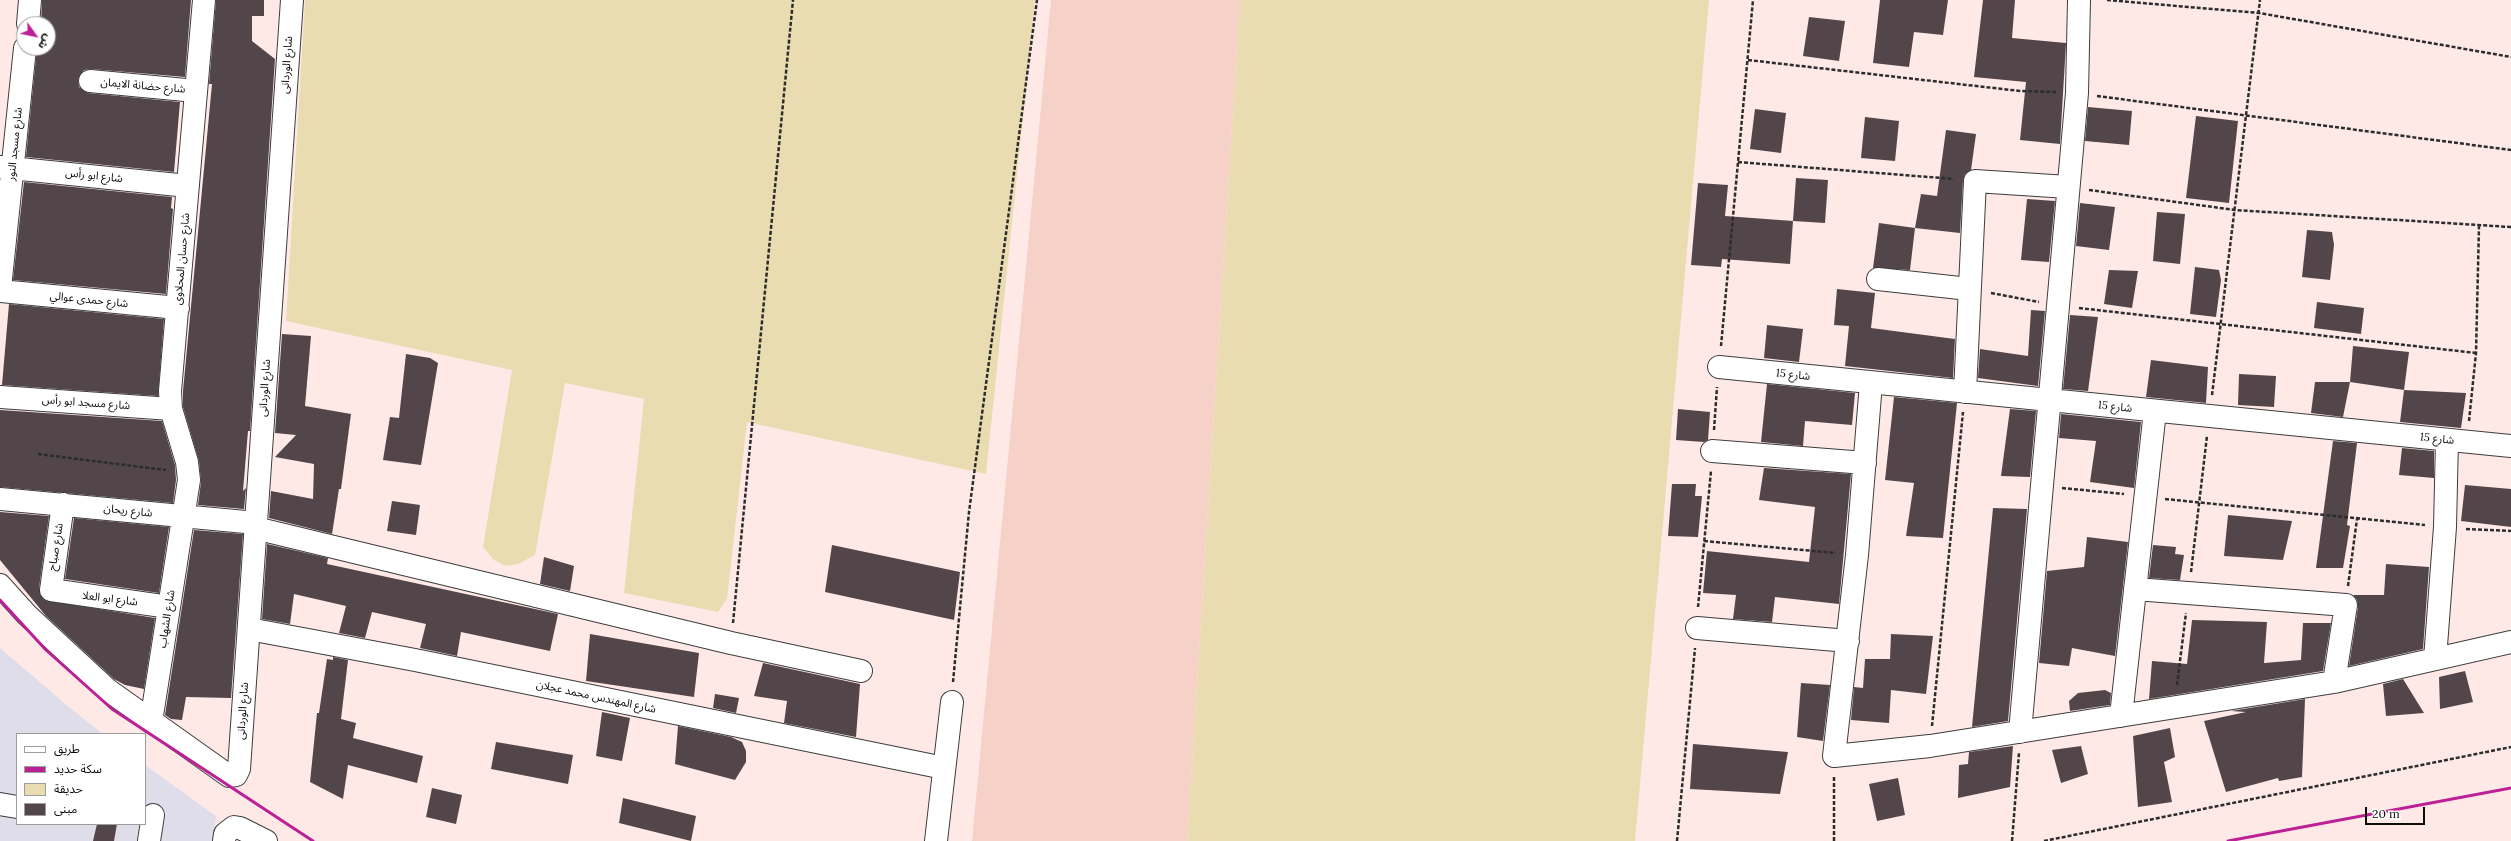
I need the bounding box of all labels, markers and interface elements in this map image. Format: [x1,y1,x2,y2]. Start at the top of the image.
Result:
north arrow [16,16,56,56]
text: ش [35,32,55,52]
street label: شارع الوردانى [278,36,296,94]
street label: شارع حضانة الايمان [100,76,186,96]
street label: شارع مسجد النور [5,107,25,181]
street label: شارع ابو رأس [65,166,123,186]
street label: شارع حسان المحلاوى [171,212,193,306]
street label: شارع حمدى عوالي [49,289,129,311]
street label: شارع الوردانى [256,359,274,417]
street label: شارع 15 [1775,367,1811,383]
street label: شارع مسجد ابو رأس [41,393,131,413]
street label: شارع 15 [2097,399,2133,415]
street label: شارع 15 [2419,431,2455,447]
street label: شارع ريحان [103,502,153,520]
street label: شارع صباح [46,522,66,572]
street label: شارع ابو العلا [82,589,138,609]
street label: شارع الشهاب [156,589,178,649]
street label: شارع المهندس محمد عجلان [535,678,657,716]
street label: شارع الوردانى [234,682,252,740]
legend [16,733,146,825]
text: طريق [54,741,80,756]
text: سكة حديد [54,761,102,776]
text: حديقة [54,781,83,796]
scale bar [2367,799,2427,825]
text: مبنى [54,801,77,816]
text: 20 m [2372,806,2400,821]

